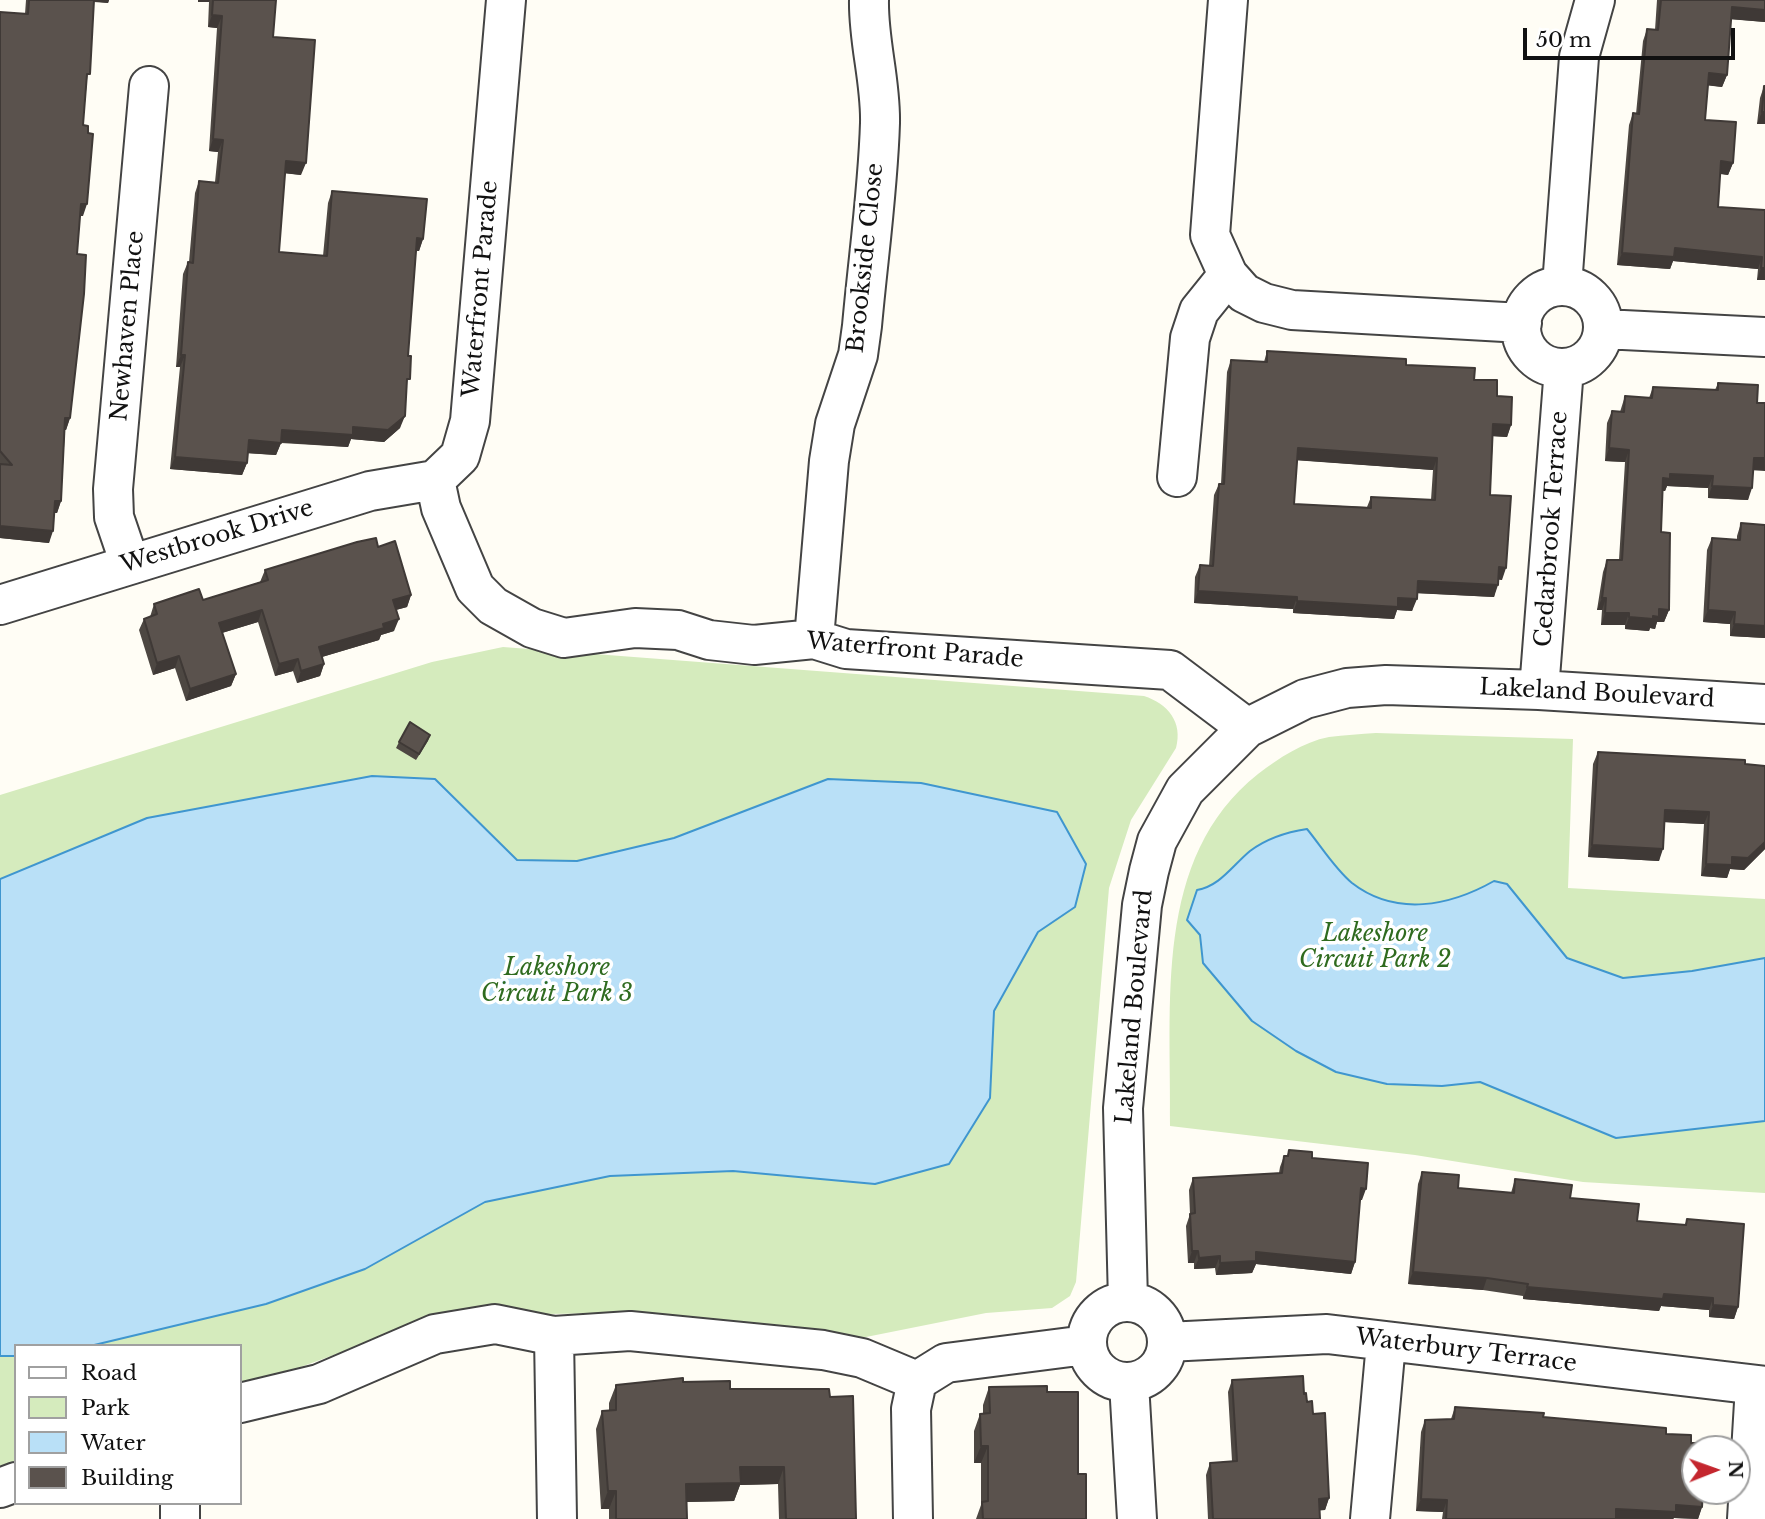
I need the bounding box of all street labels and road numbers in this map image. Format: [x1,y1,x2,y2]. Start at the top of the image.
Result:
street label: Brookside Close [842,162,890,354]
street label: Waterfront Parade [458,179,504,399]
street label: Newhaven Place [106,230,150,422]
street label: Cedarbrook Terrace [1530,410,1574,648]
street label: Westbrook Drive [117,495,317,579]
street label: Waterfront Parade [805,628,1025,674]
street label: Lakeland Boulevard [1479,674,1715,714]
street label: Lakeland Boulevard [1111,889,1159,1125]
street label: Waterbury Terrace [1354,1324,1578,1378]

